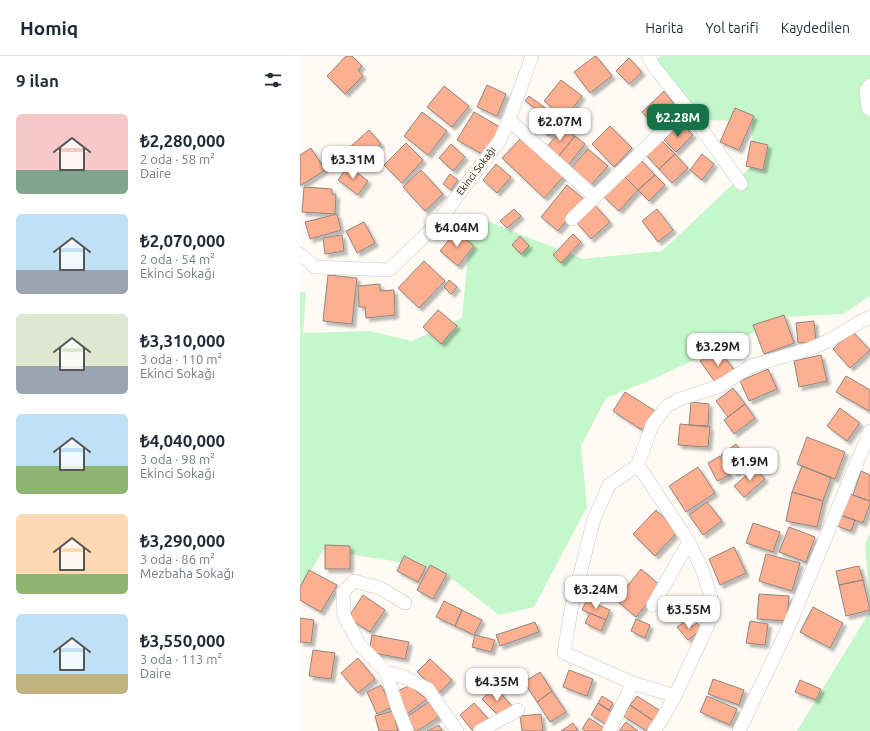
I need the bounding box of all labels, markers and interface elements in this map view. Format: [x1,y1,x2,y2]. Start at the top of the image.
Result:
text: Homiq [20,17,78,39]
text: Harita [645,20,683,36]
text: Yol tarifi [705,20,759,36]
text: Kaydedilen [781,20,850,36]
icon: filters [262,69,284,91]
text: 9 ilan [16,71,59,90]
pin: ₺2.28M [645,104,711,138]
pin: ₺2.07M [527,108,593,142]
text: ₺2.28M [656,110,700,124]
text: ₺2.07M [538,114,582,128]
icon: home [48,130,96,178]
text: ₺2,280,000 [140,131,225,150]
street label: Ekinci Sokağı [454,145,498,197]
pin: ₺3.31M [320,146,386,180]
text: 2 oda · 58 m² [140,152,215,166]
text: ₺3.31M [331,152,375,166]
text: Daire [140,166,171,180]
pin: ₺4.04M [424,214,490,248]
text: ₺4.04M [435,220,479,234]
icon: home [48,230,96,278]
text: ₺2,070,000 [140,231,225,250]
text: 2 oda · 54 m² [140,252,215,266]
text: Ekinci Sokağı [140,266,215,280]
icon: home [48,330,96,378]
text: ₺3,310,000 [140,331,225,350]
pin: ₺3.29M [685,333,751,367]
text: ₺3.29M [696,339,740,353]
text: 3 oda · 110 m² [140,352,222,366]
text: Ekinci Sokağı [140,366,215,380]
icon: home [48,430,96,478]
text: ₺4,040,000 [140,431,225,450]
pin: ₺1.9M [722,448,778,482]
text: 3 oda · 98 m² [140,452,215,466]
text: ₺1.9M [732,454,768,468]
text: Ekinci Sokağı [140,466,215,480]
icon: home [48,530,96,578]
text: ₺3,290,000 [140,531,225,550]
text: 3 oda · 86 m² [140,552,215,566]
text: Mezbaha Sokağı [140,566,234,580]
pin: ₺3.24M [563,576,629,610]
text: ₺3.24M [574,582,618,596]
pin: ₺3.55M [656,596,722,630]
text: ₺3.55M [667,602,711,616]
icon: home [48,630,96,678]
text: ₺3,550,000 [140,631,225,650]
text: 3 oda · 113 m² [140,652,222,666]
text: Daire [140,666,171,680]
pin: ₺4.35M [464,668,530,702]
text: ₺4.35M [475,674,519,688]

